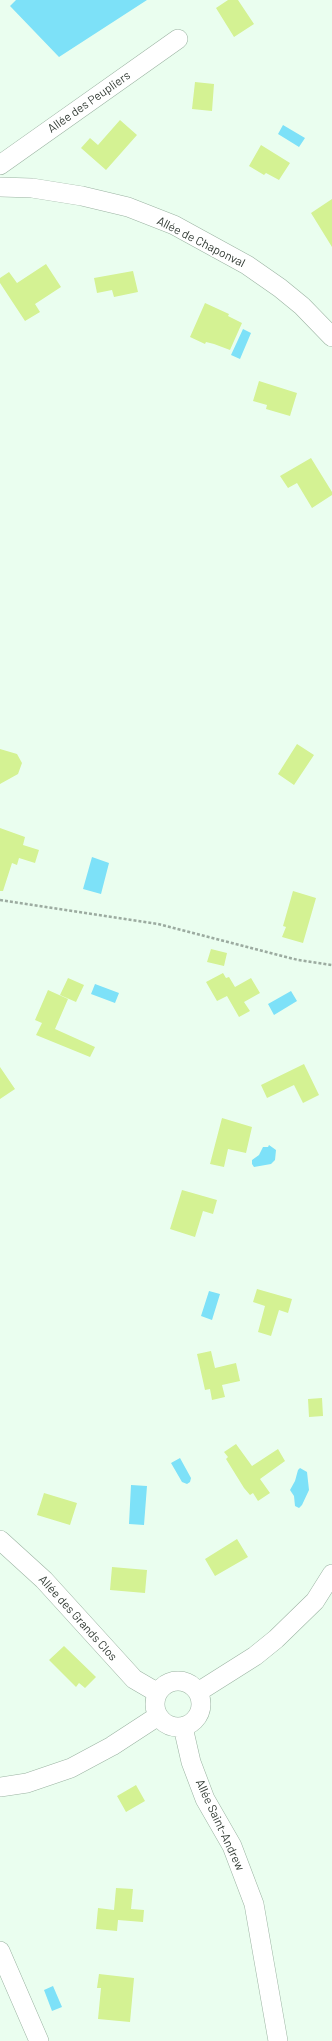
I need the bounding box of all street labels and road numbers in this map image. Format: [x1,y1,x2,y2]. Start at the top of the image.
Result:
street label: Allée des Peupliers [45,68,133,136]
street label: Allée de Chaponval [154,214,248,270]
street label: Allée des Grands Clos [36,1572,120,1664]
street label: Allée Saint-Andrew [193,1777,247,1873]

